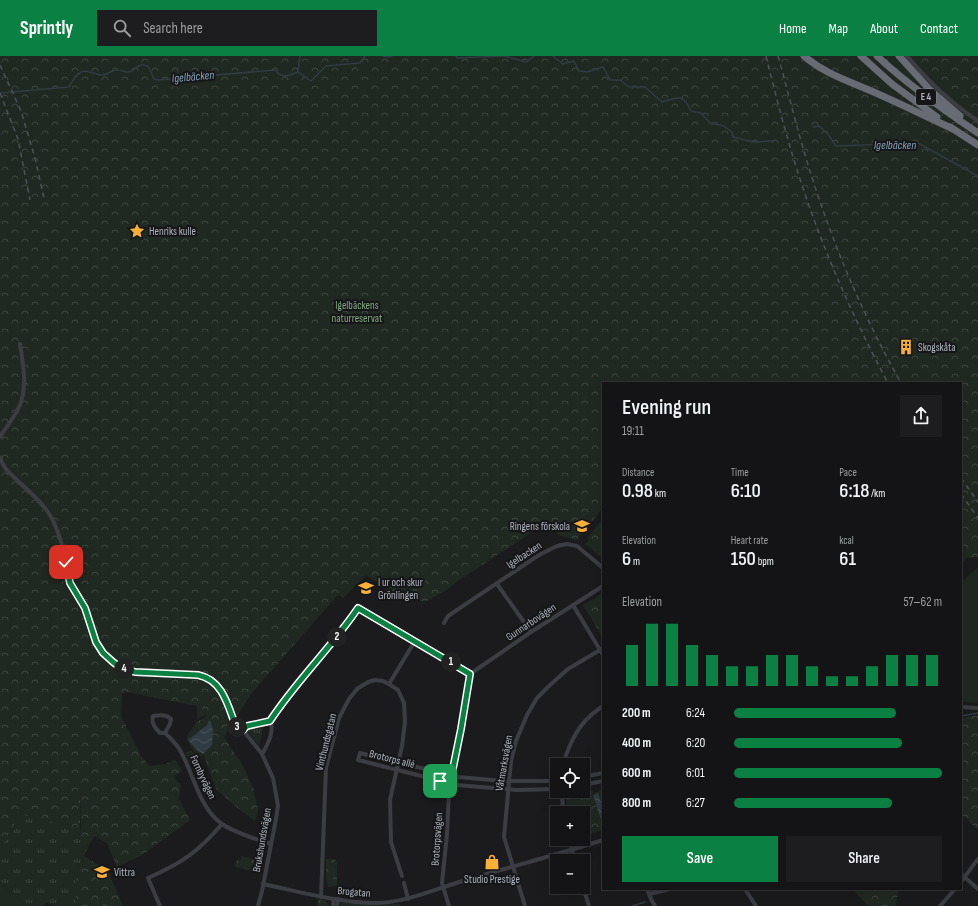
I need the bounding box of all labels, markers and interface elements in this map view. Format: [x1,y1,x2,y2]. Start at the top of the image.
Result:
search box [97,10,377,46]
text: Sprintly [20,17,73,40]
icon: search [111,17,133,39]
text: Search here [143,19,203,38]
text: Home [779,20,807,37]
text: Map [829,20,848,37]
text: About [870,20,898,37]
text: Contact [920,20,958,37]
water label: Igelbäcken [171,68,215,86]
road number: E 4 [916,89,936,105]
water label: Igelbäcken [874,138,916,153]
place icon: Henriks kulle [128,222,146,240]
place label: Henriks kulle [149,225,196,238]
park label: Igelbäckens naturreservat [332,299,383,325]
building icon: Skogskåta [897,338,915,356]
place label: Skogskåta [918,341,956,354]
text: Evening run [622,394,711,421]
button: share [900,395,942,437]
text: 19:11 [622,423,644,439]
text: Distance [622,466,654,479]
text: Time [731,466,749,479]
text: Pace [839,466,857,479]
text: 0.98 [622,479,653,503]
text: 6:10 [731,479,761,503]
text: 6:18 [839,479,869,503]
text: km [653,487,666,500]
text: /km [869,487,885,500]
school or university icon: Ringens förskola [573,517,591,535]
place label: Ringens förskola [510,520,570,533]
text: Elevation [622,534,656,547]
text: Heart rate [731,534,768,547]
text: kcal [839,534,854,547]
street label: Igelbacken [504,539,544,571]
pin [49,545,83,579]
text: 6 [622,547,631,571]
text: 150 [731,547,756,571]
text: 61 [839,547,856,571]
icon: check [55,551,77,573]
text: m [631,555,640,568]
text: bpm [756,555,774,568]
place label: I ur och skur Grönlingen [378,576,423,602]
school or university icon: I ur och skur Grönlingen [357,579,375,597]
text: Elevation [622,594,662,610]
text: 57–62 m [903,594,942,610]
street label: Gunnarbovägen [503,600,559,644]
pin: 2 [327,627,347,647]
text: 2 [335,630,339,643]
pin: 1 [441,652,461,672]
text: 1 [449,655,453,668]
pin: 4 [114,659,134,679]
text: 4 [121,662,127,675]
text: 200 m [622,705,651,721]
text: 6:24 [686,705,705,721]
street label: Vinthundsgatan [313,712,339,772]
pin: 3 [227,717,247,737]
text: 3 [235,720,239,733]
street label: Våtmarksvägen [493,734,515,792]
text: 400 m [622,735,651,751]
text: 6:20 [686,735,705,751]
street label: Brotorps allé [368,747,416,771]
street label: Fornbyvägen [187,753,219,801]
map controls [550,758,590,894]
button: locate [550,758,590,798]
pin [423,764,457,798]
text: 600 m [622,765,651,781]
text: 6:01 [686,765,705,781]
icon: arrive [429,770,451,792]
text: 800 m [622,795,651,811]
text: 6:27 [686,795,705,811]
button: + [550,806,590,846]
street label: Brukshundsvägen [250,807,274,873]
street label: Brotorpsvägen [429,811,445,866]
button: Save [622,836,778,882]
button: Share [786,836,942,882]
shop icon: Studio Prestige [483,853,501,871]
button: − [550,854,590,894]
school or university icon: Vittra [93,863,111,881]
place label: Vittra [114,866,135,879]
place label: Studio Prestige [464,873,520,886]
street label: Brogatan [337,884,371,900]

